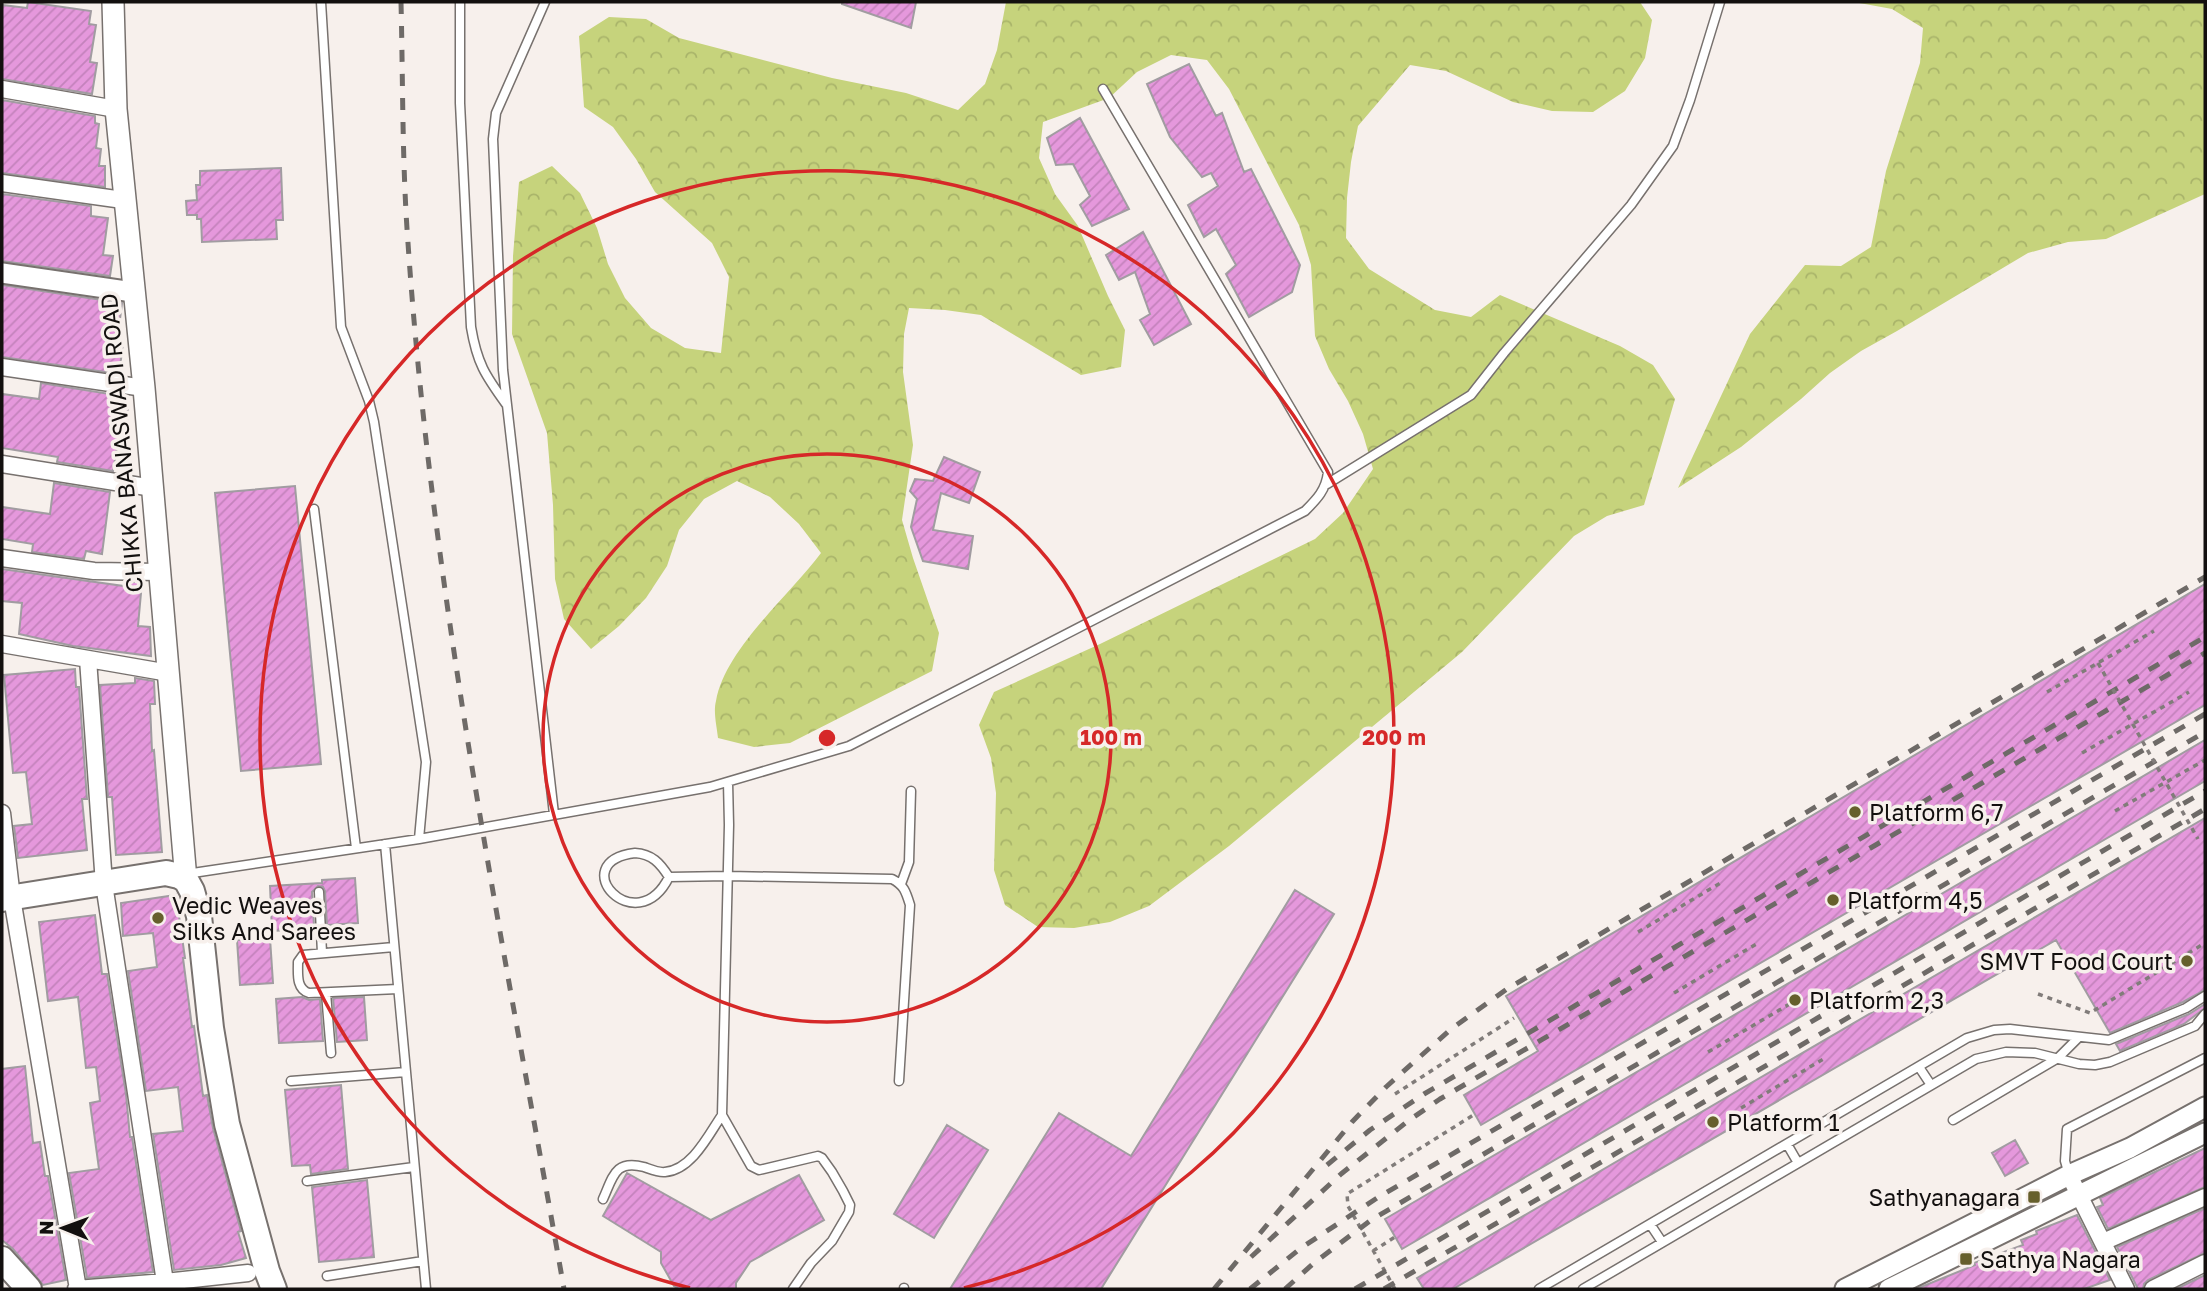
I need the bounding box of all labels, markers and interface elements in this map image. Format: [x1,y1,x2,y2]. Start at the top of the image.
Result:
street label: CHIKKA BANASWADI ROAD [94,292,148,594]
text: 100 m [1080,724,1142,750]
text: 200 m [1362,724,1426,750]
centre of rings [815,726,839,750]
place label: Platform 6,7 [1869,798,2003,826]
marker: Platform 6,7 [1847,804,1863,820]
place label: Platform 4,5 [1847,886,1983,914]
place label: Vedic Weaves Silks And Sarees [172,891,356,945]
marker: Platform 4,5 [1825,892,1841,908]
marker: Vedic Weaves Silks And Sarees [150,910,166,926]
place label: SMVT Food Court [1979,947,2173,975]
marker: SMVT Food Court [2179,953,2195,969]
place label: Platform 2,3 [1809,986,1944,1014]
marker: Platform 2,3 [1787,992,1803,1008]
place label: Platform 1 [1727,1108,1840,1136]
marker: Platform 1 [1705,1114,1721,1130]
place label: Sathyanagara [1868,1183,2020,1211]
marker: Sathyanagara [2026,1189,2042,1205]
north arrow [28,1193,98,1263]
text: N [34,1220,57,1235]
place label: Sathya Nagara [1980,1245,2141,1273]
marker: Sathya Nagara [1958,1251,1974,1267]

